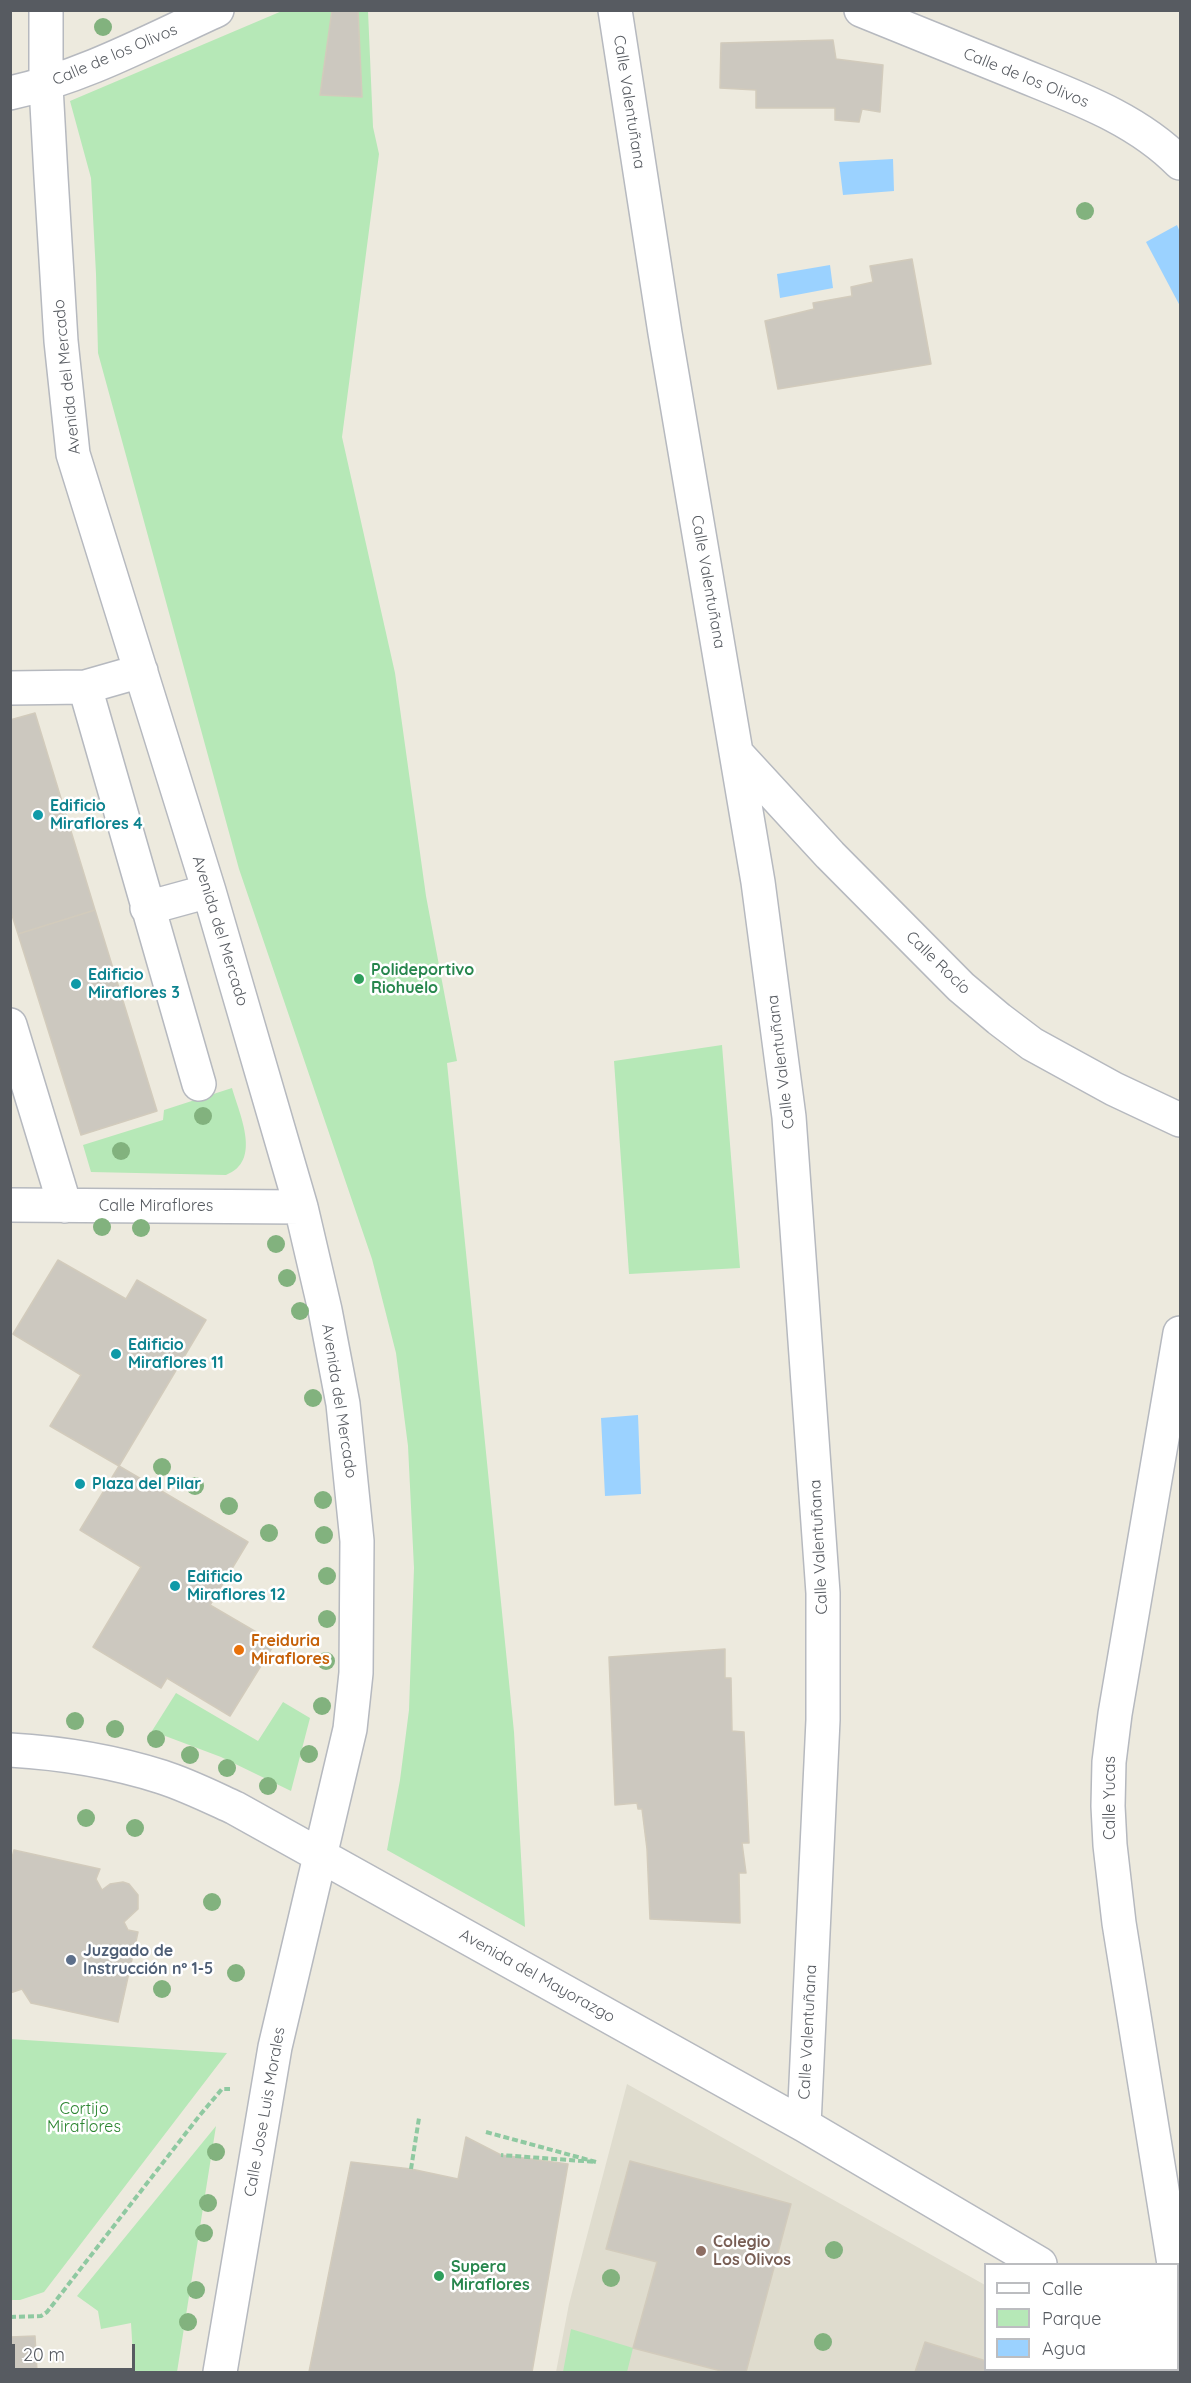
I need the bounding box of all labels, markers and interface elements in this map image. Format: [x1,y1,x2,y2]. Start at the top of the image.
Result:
street label: Calle de los Olivos [50,20,180,90]
street label: Calle Valentuñana [609,34,649,170]
street label: Calle de los Olivos [960,44,1092,112]
street label: Avenida del Mercado [49,298,85,456]
street label: Calle Valentuñana [687,514,729,650]
place label: Edificio Miraflores 4 [50,796,143,834]
marker: Edificio Miraflores 4 [31,808,45,822]
street label: Avenida del Mercado [188,854,252,1008]
street label: Calle Rocío [902,927,974,999]
place label: Polideportivo Riohuelo [371,960,474,998]
place label: Edificio Miraflores 3 [88,965,180,1003]
marker: Polideportivo Riohuelo [352,972,366,986]
marker: Edificio Miraflores 3 [69,977,83,991]
street label: Calle Valentuñana [763,994,799,1130]
street label: Calle Miraflores [99,1196,213,1216]
street label: Avenida del Mercado [317,1322,361,1480]
place label: Edificio Miraflores 11 [128,1335,224,1373]
marker: Edificio Miraflores 11 [109,1347,123,1361]
place label: Plaza del Pilar [92,1474,201,1494]
marker: Plaza del Pilar [73,1477,87,1491]
street label: Calle Valentuñana [806,1479,832,1615]
place label: Edificio Miraflores 12 [187,1567,286,1605]
marker: Edificio Miraflores 12 [168,1579,182,1593]
place label: Freiduria Miraflores [251,1631,330,1669]
marker: Freiduria Miraflores [232,1643,246,1657]
street label: Calle Yucas [1100,1756,1120,1840]
street label: Avenida del Mayorazgo [456,1925,618,2027]
place label: Juzgado de Instrucción nº 1-5 [83,1941,213,1979]
marker: Juzgado de Instrucción nº 1-5 [64,1953,78,1967]
street label: Calle Valentuñana [795,1964,821,2100]
street label: Calle Jose Luis Morales [241,2026,289,2198]
park label: Cortijo Miraflores [47,2099,121,2137]
place label: Colegio Los Olivos [713,2232,791,2270]
marker: Colegio Los Olivos [694,2244,708,2258]
place label: Supera Miraflores [451,2257,530,2295]
legend [984,2263,1179,2371]
marker: Supera Miraflores [432,2269,446,2283]
text: Calle [1042,2277,1083,2300]
text: Parque [1042,2307,1101,2330]
scale bar [15,2332,138,2370]
text: Agua [1042,2337,1086,2360]
text: 20 m [23,2343,65,2366]

